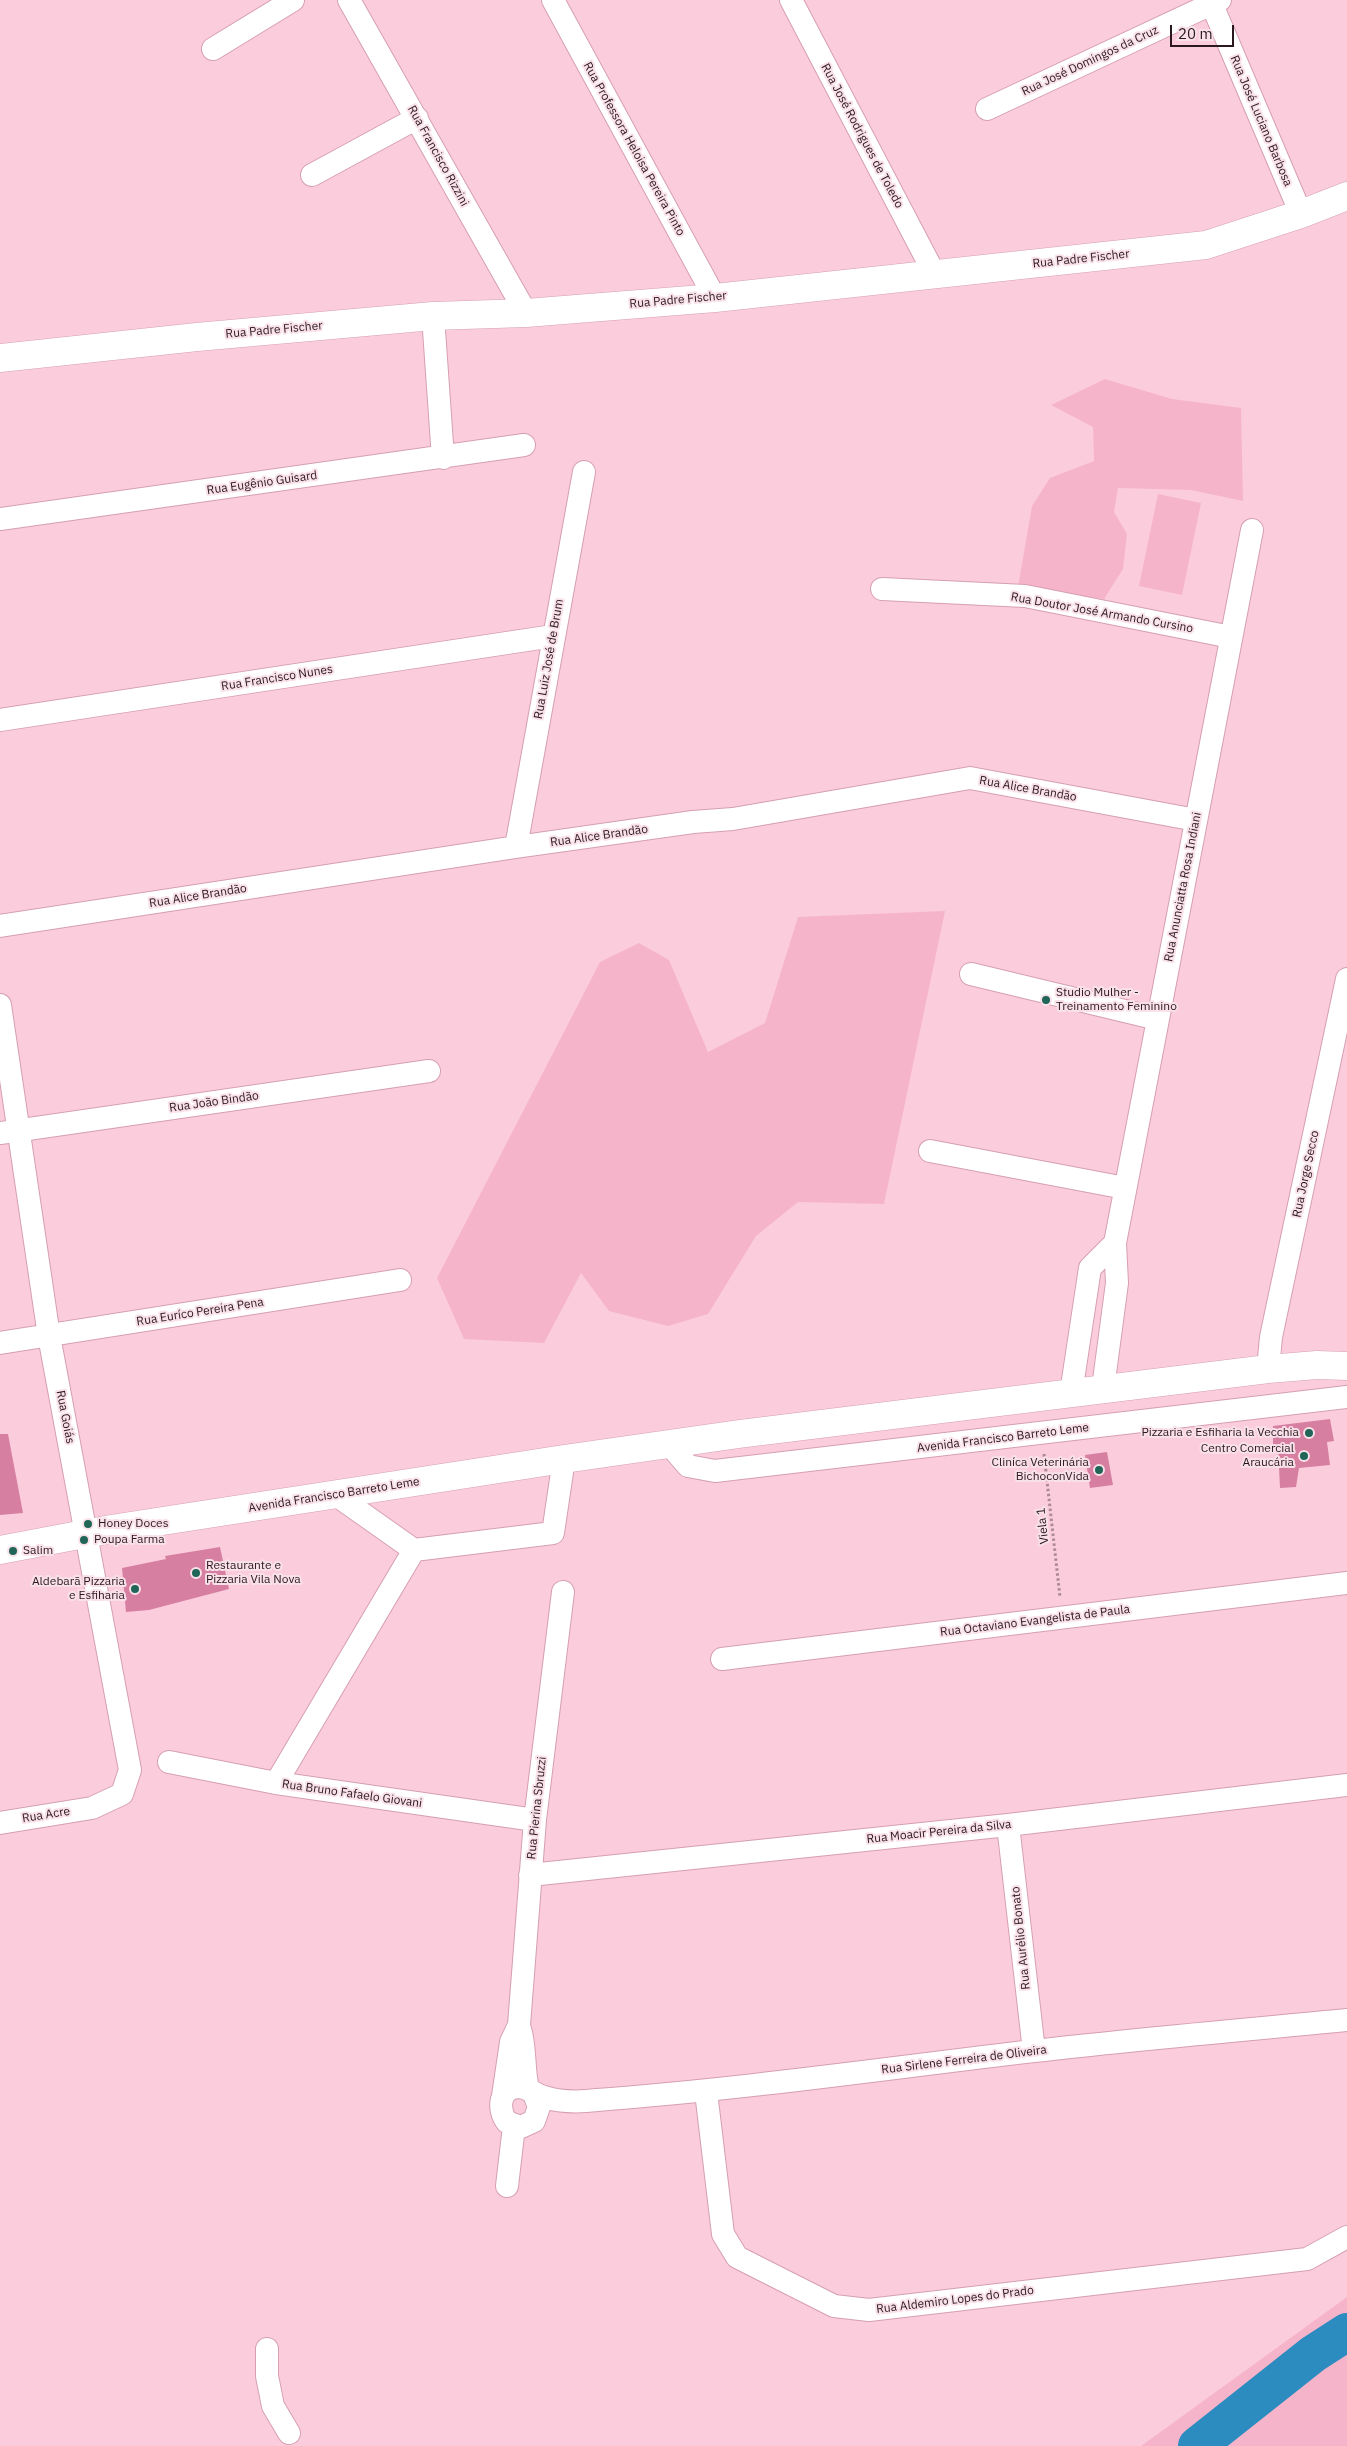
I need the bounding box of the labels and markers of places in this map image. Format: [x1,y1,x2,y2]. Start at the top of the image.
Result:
place label: Studio Mulher - Treinamento Feminino [1056,986,1177,1014]
marker: Studio Mulher - Treinamento Feminino [1040,994,1052,1006]
place label: Pizzaria e Esfiharia la Vecchia [1141,1426,1299,1440]
marker: Pizzaria e Esfiharia la Vecchia [1303,1427,1315,1439]
place label: Centro Comercial Araucária [1201,1442,1294,1470]
marker: Centro Comercial Araucária [1298,1450,1310,1462]
place label: Cliníca Veterinária BichoconVida [991,1456,1089,1484]
marker: Cliníca Veterinária BichoconVida [1093,1464,1105,1476]
place label: Honey Doces [98,1517,169,1531]
marker: Honey Doces [82,1518,94,1530]
place label: Poupa Farma [94,1533,165,1547]
marker: Poupa Farma [78,1534,90,1546]
place label: Salim [23,1544,53,1558]
marker: Salim [7,1545,19,1557]
place label: Restaurante e Pizzaria Vila Nova [206,1559,301,1587]
marker: Restaurante e Pizzaria Vila Nova [190,1567,202,1579]
place label: Aldebarã Pizzaria e Esfiharia [32,1575,125,1603]
marker: Aldebarã Pizzaria e Esfiharia [129,1583,141,1595]

